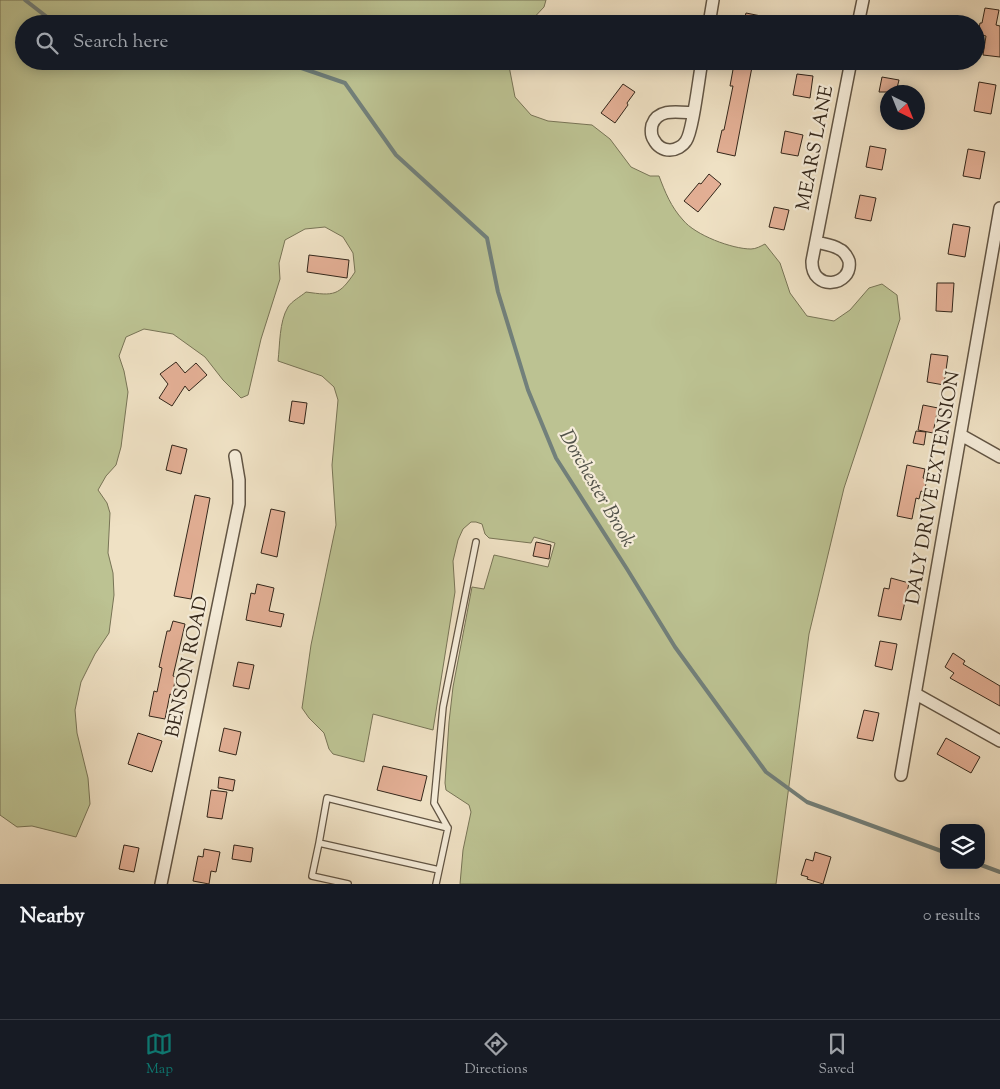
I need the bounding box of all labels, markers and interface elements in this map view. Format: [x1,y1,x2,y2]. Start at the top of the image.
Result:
search box [15,15,985,70]
icon: search [33,29,61,57]
text: Search here [73,29,168,56]
street label: MEARS LANE [791,83,841,213]
north arrow [880,85,925,130]
street label: DALY DRIVE EXTENSION [900,369,968,607]
water label: Dorchester Brook [551,425,641,553]
street label: BENSON ROAD [160,594,216,740]
map controls [940,824,985,869]
button: layers [940,824,985,869]
text: Nearby [20,902,85,932]
text: 0 results [923,905,980,928]
tab: Map [145,1030,173,1080]
tab: Directions [464,1030,528,1080]
tab: Saved [819,1030,854,1080]

